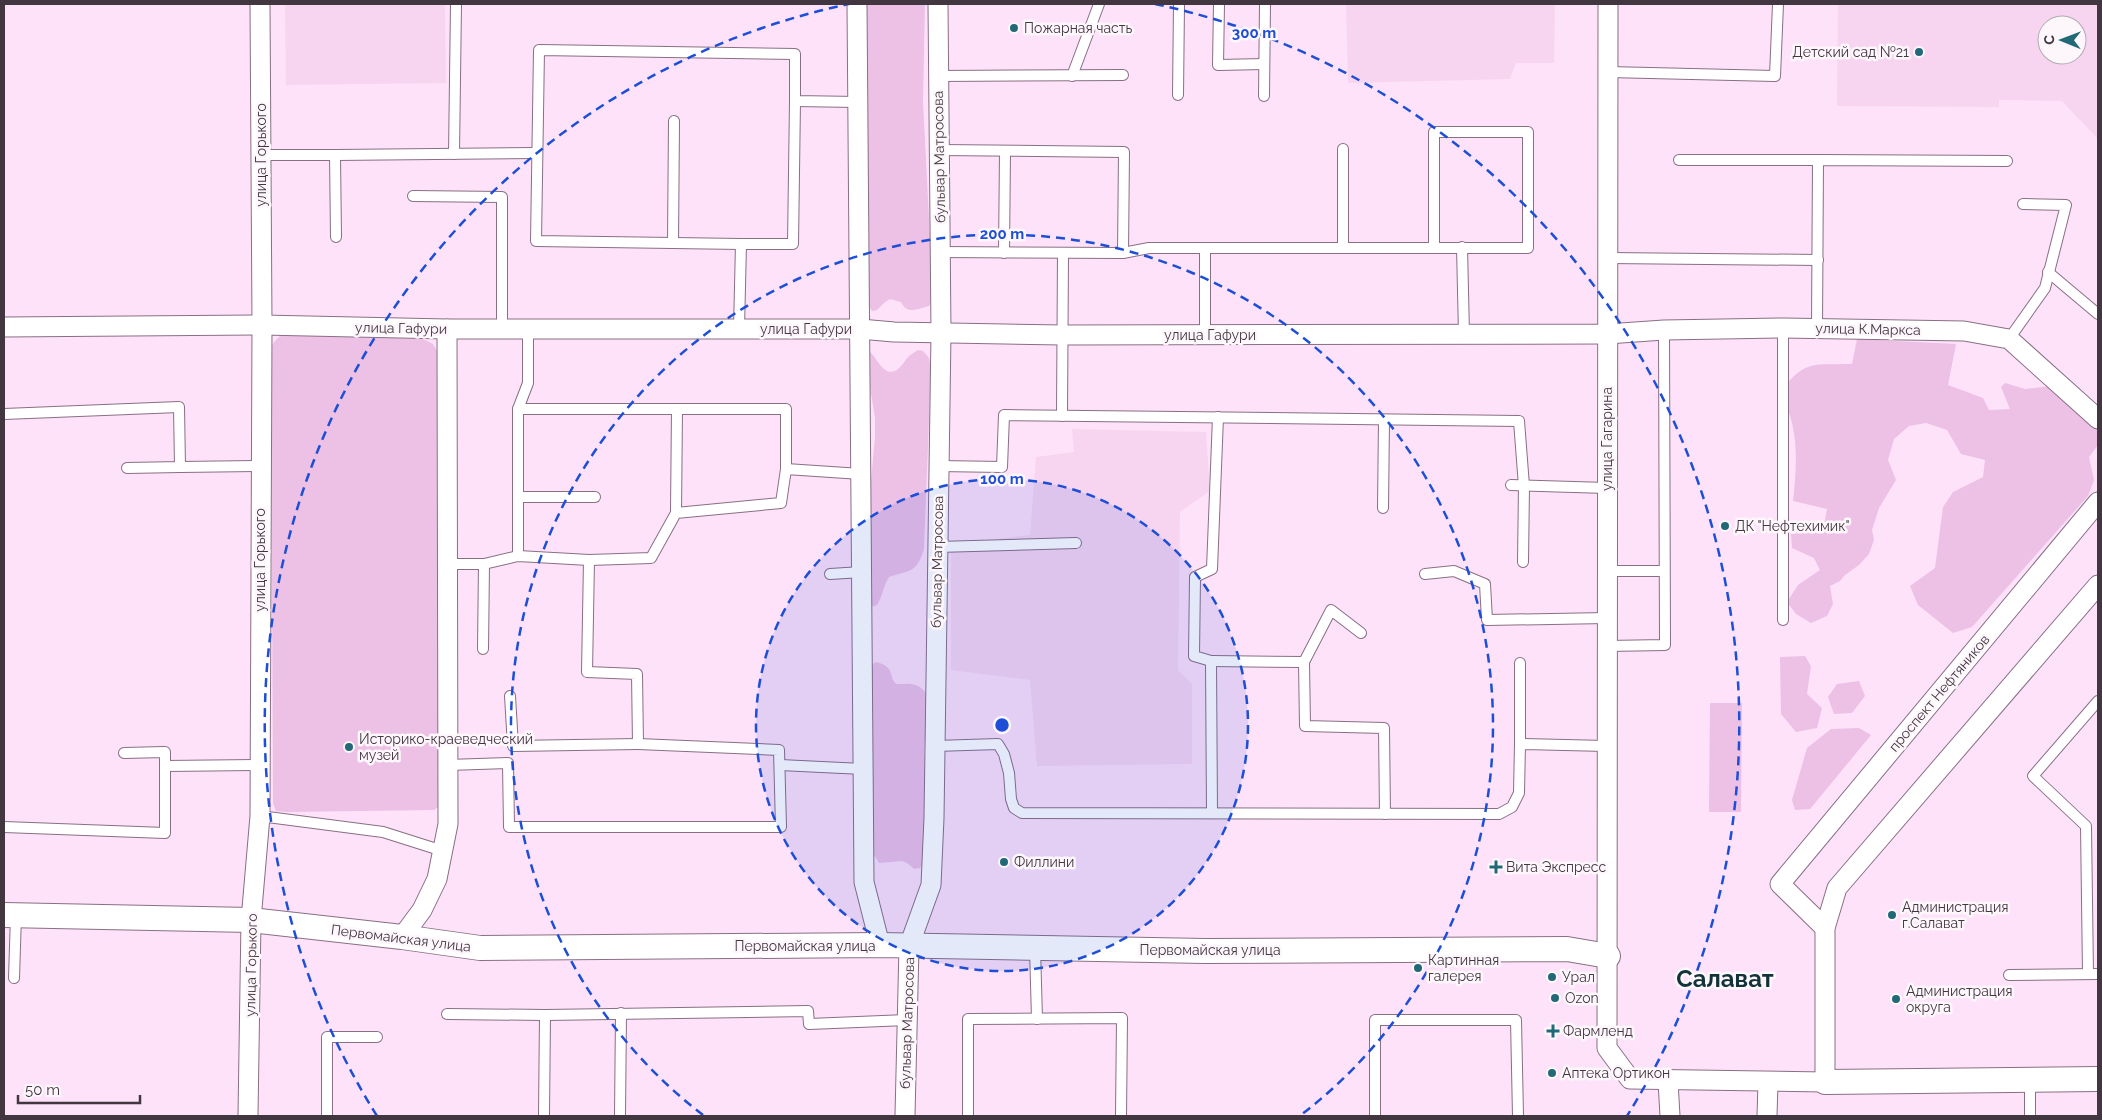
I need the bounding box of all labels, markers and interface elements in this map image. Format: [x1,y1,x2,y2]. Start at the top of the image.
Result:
north arrow [2037,15,2087,65]
place label: Пожарная часть [1024,20,1132,36]
marker: Пожарная часть [1008,22,1020,34]
text: 300 m [1232,24,1276,42]
text: С [2041,34,2057,45]
place label: Детский cад №21 [1792,44,1909,60]
marker: Детский cад №21 [1913,46,1925,58]
street label: бульвар Матросова [930,91,948,223]
street label: улица Горького [253,103,269,207]
text: 200 m [980,225,1024,243]
street label: улица Гафури [355,319,447,337]
street label: улица К.Маркса [1815,320,1921,338]
street label: улица Гафури [760,321,852,337]
street label: улица Гафури [1164,327,1256,343]
street label: улица Гагарина [1599,387,1615,491]
text: 100 m [980,470,1024,488]
street label: бульвар Матросова [928,496,946,628]
street label: улица Горького [252,508,268,612]
place label: ДК "Нефтехимик" [1735,518,1850,534]
marker: ДК "Нефтехимик" [1719,520,1731,532]
street label: проспект Нефтяников [1885,631,1993,755]
centre of rings [993,716,1011,734]
place label: Историко-краеведческий музей [359,731,533,763]
marker: Историко-краеведческий музей [343,741,355,753]
place label: Филлини [1014,854,1074,870]
marker: Филлини [998,856,1010,868]
place label: Вита Экспресс [1506,859,1606,875]
marker: Вита Экспресс [1490,861,1502,873]
place label: Администрация г.Салават [1902,899,2009,931]
marker: Администрация г.Салават [1886,909,1898,921]
street label: улица Горького [242,913,260,1017]
street label: Первомайская улица [330,921,472,955]
street label: Первомайская улица [734,938,876,954]
street label: Первомайская улица [1139,942,1281,958]
place label: Картинная галерея [1428,952,1499,984]
street label: бульвар Матросова [897,957,917,1089]
marker: Картинная галерея [1412,962,1424,974]
district label: Салават [1676,964,1774,993]
place label: Урал [1562,969,1595,985]
marker: Урал [1546,971,1558,983]
place label: Администрация округа [1906,983,2013,1015]
place label: Ozon [1565,990,1599,1006]
marker: Ozon [1549,992,1561,1004]
marker: Администрация округа [1890,993,1902,1005]
place label: Фармленд [1563,1023,1633,1039]
marker: Фармленд [1547,1025,1559,1037]
place label: Аптека Ортикон [1562,1065,1670,1081]
marker: Аптека Ортикон [1546,1067,1558,1079]
scale bar [18,1072,140,1104]
text: 50 m [25,1081,60,1099]

